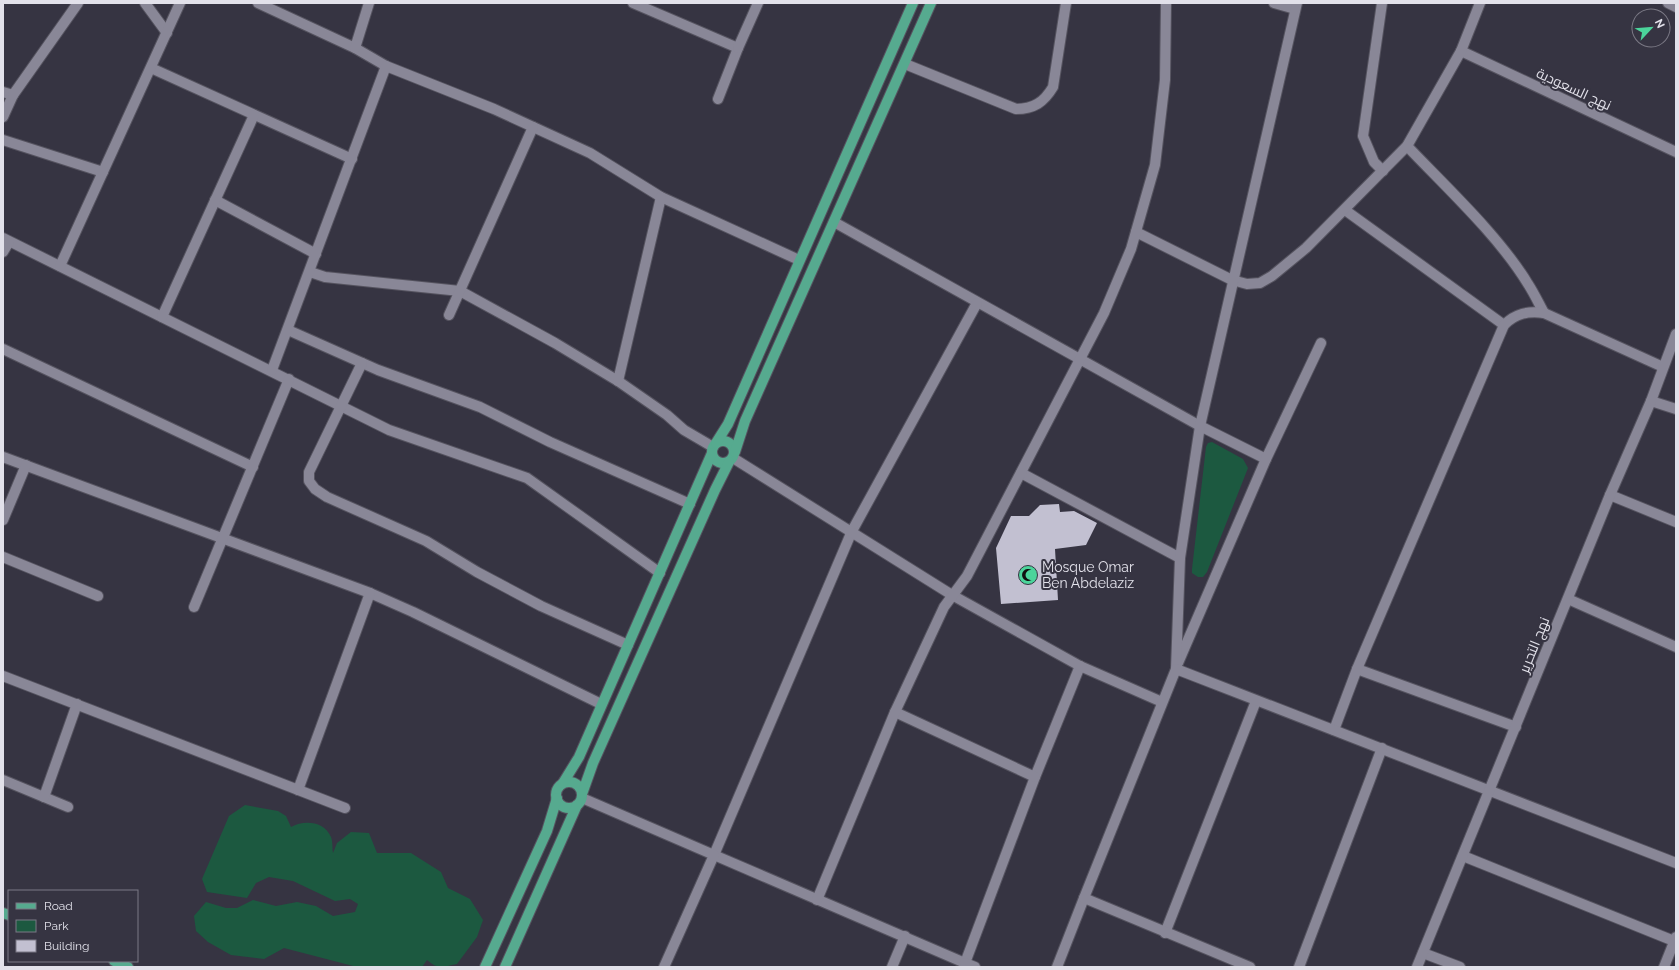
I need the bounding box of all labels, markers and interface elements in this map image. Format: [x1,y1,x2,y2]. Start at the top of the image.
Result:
north arrow [1631,8,1671,48]
text: N [1652,17,1667,30]
street label: نهج السعودية [1534,65,1614,114]
place label: Mosque Omar Ben Abdelaziz [1042,559,1134,591]
mosque icon: Mosque Omar Ben Abdelaziz [1017,564,1039,586]
street label: نهج التحرير [1515,615,1553,677]
legend [8,890,138,962]
text: Road [44,899,73,913]
text: Park [44,919,69,933]
text: Building [44,939,90,953]

